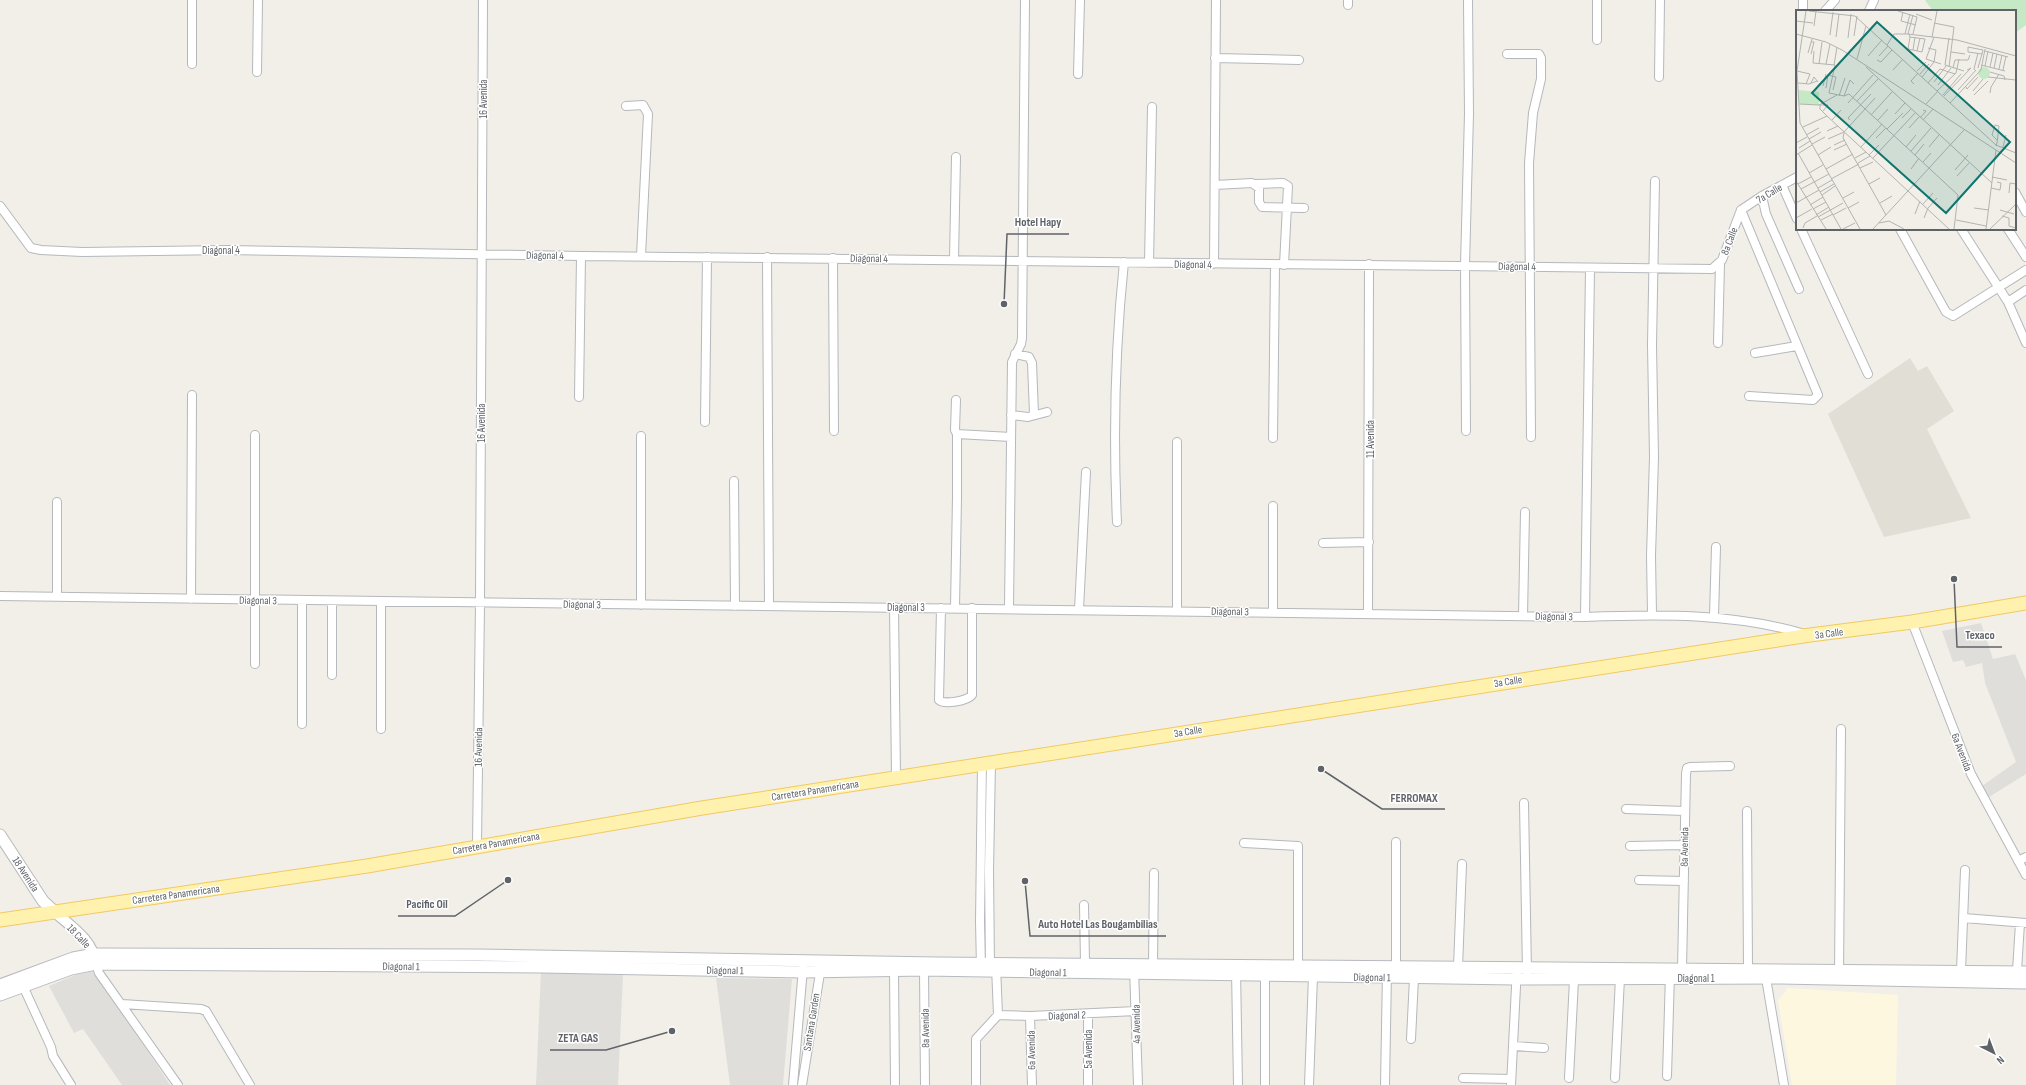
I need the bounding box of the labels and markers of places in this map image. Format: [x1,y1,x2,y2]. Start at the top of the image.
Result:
callout: Hotel Hapy [1007,210,1069,234]
callout: Texaco [1957,623,2002,647]
callout: FERROMAX [1382,785,1445,809]
callout: Pacific Oil [398,892,455,916]
callout: Auto Hotel Las Bougambilias [1030,912,1166,936]
callout: ZETA GAS [550,1026,606,1050]

